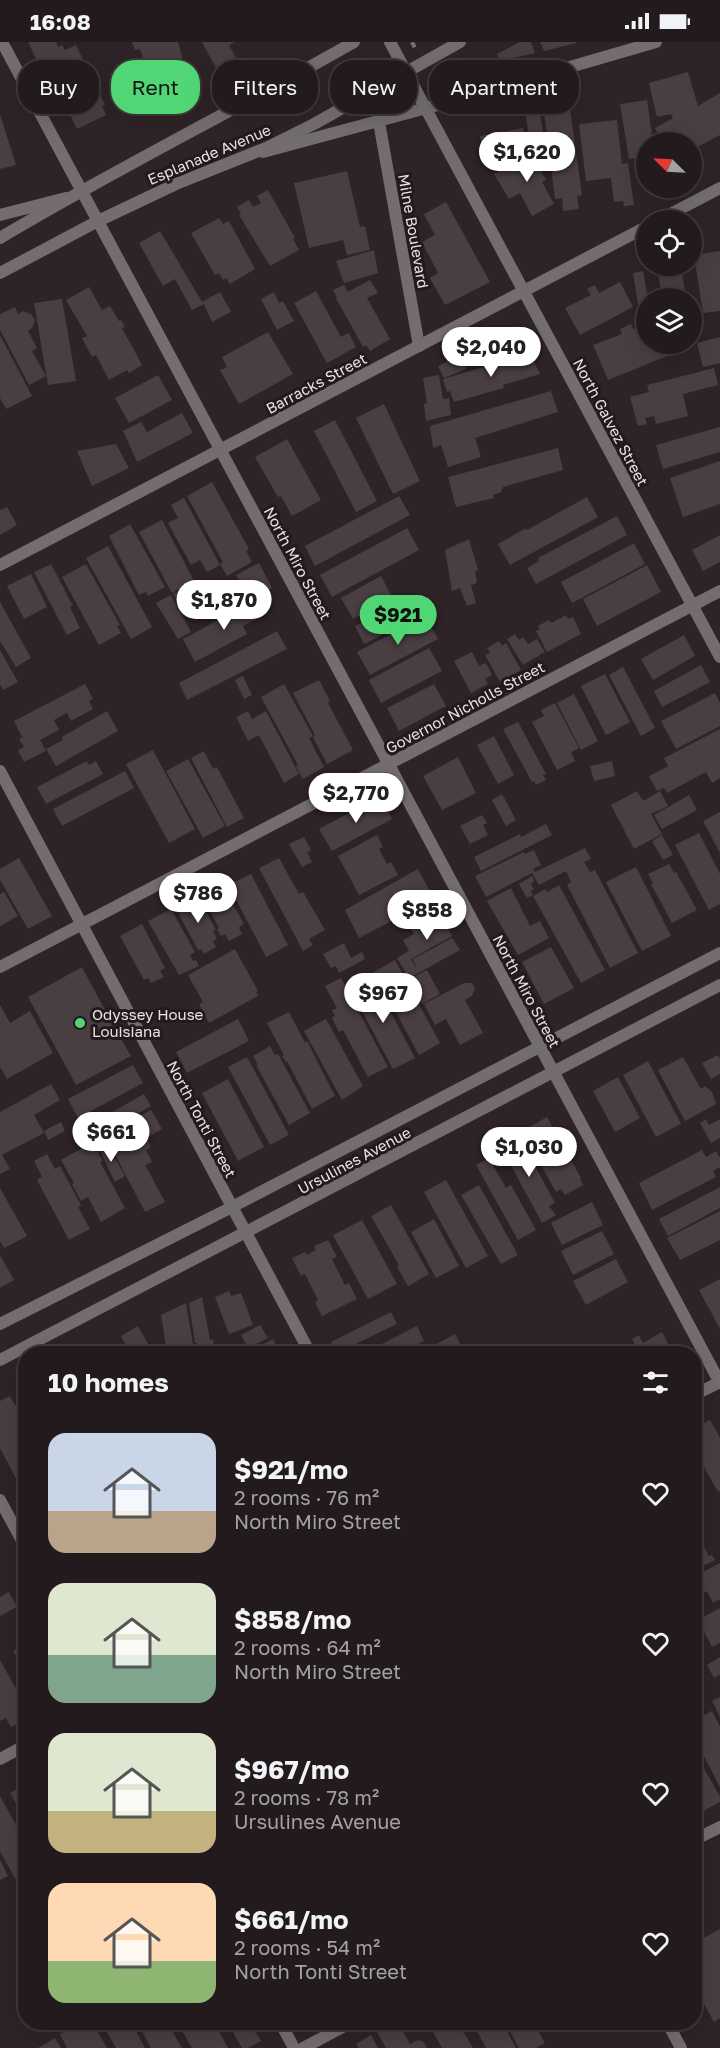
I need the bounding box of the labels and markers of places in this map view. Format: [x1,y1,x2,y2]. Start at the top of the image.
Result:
pin: $1,620 [478,132,576,183]
pin: $2,040 [442,327,540,378]
pin: $1,870 [175,580,273,631]
pin: $921 [362,595,434,646]
pin: $2,770 [307,773,405,824]
pin: $786 [162,873,234,924]
pin: $858 [391,890,463,941]
pin: $967 [347,973,419,1024]
place label: Odyssey House Louisiana [92,1005,204,1040]
marker: Odyssey House Louisiana [73,1016,87,1030]
pin: $661 [75,1112,147,1163]
pin: $1,030 [480,1127,578,1178]

